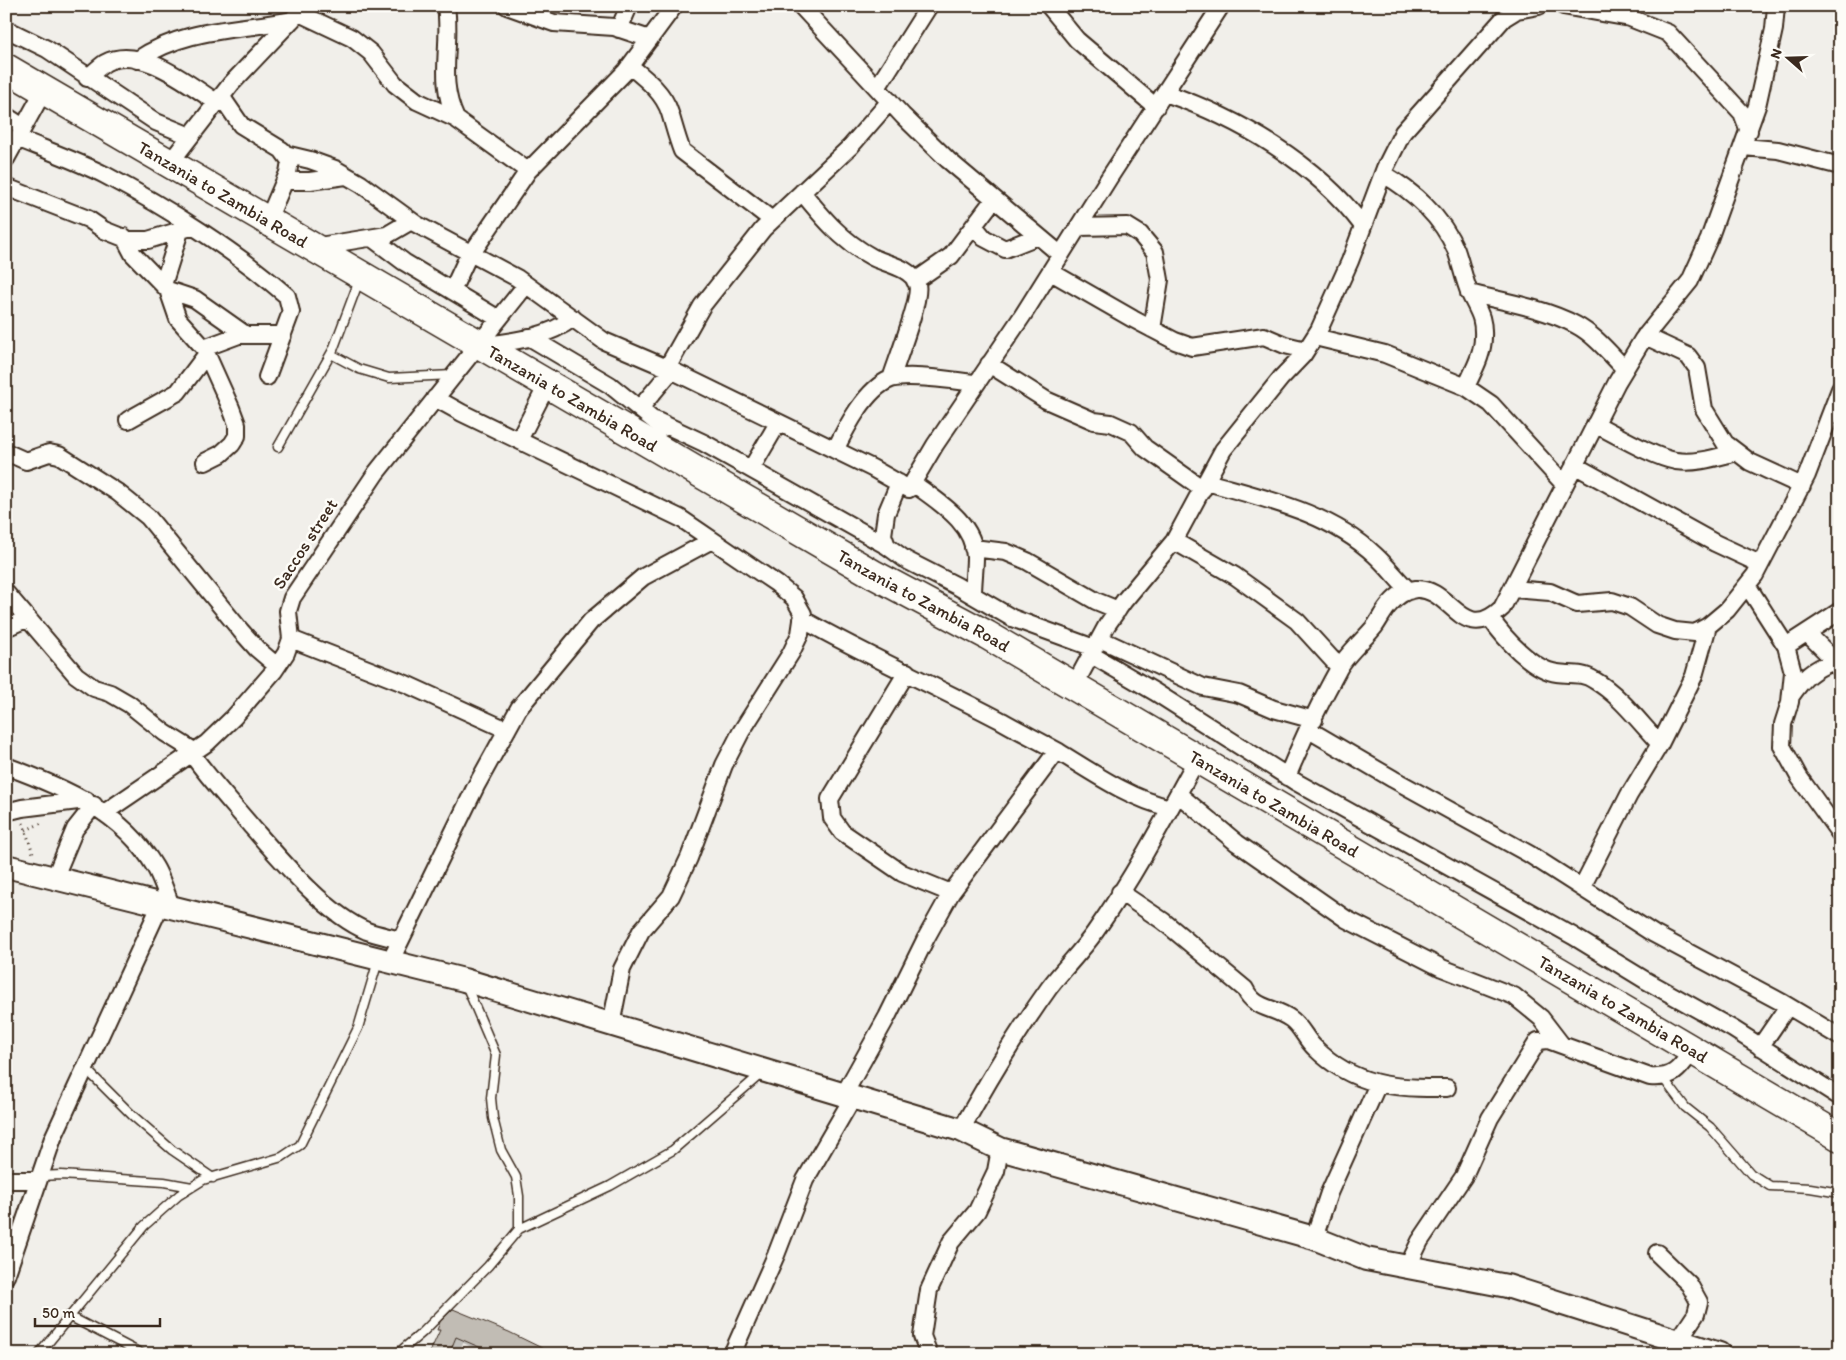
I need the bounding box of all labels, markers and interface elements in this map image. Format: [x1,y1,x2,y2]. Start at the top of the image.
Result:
north arrow [1764,32,1814,82]
text: N [1767,46,1786,61]
street label: Tanzania to Zambia Road [134,136,312,253]
street label: Tanzania to Zambia Road [483,340,662,457]
street label: Saccos street [268,494,342,593]
street label: Tanzania to Zambia Road [833,545,1014,657]
street label: Tanzania to Zambia Road [1185,745,1363,862]
street label: Tanzania to Zambia Road [1534,951,1712,1068]
scale bar [35,1295,160,1327]
text: 50 m [42,1304,75,1322]

